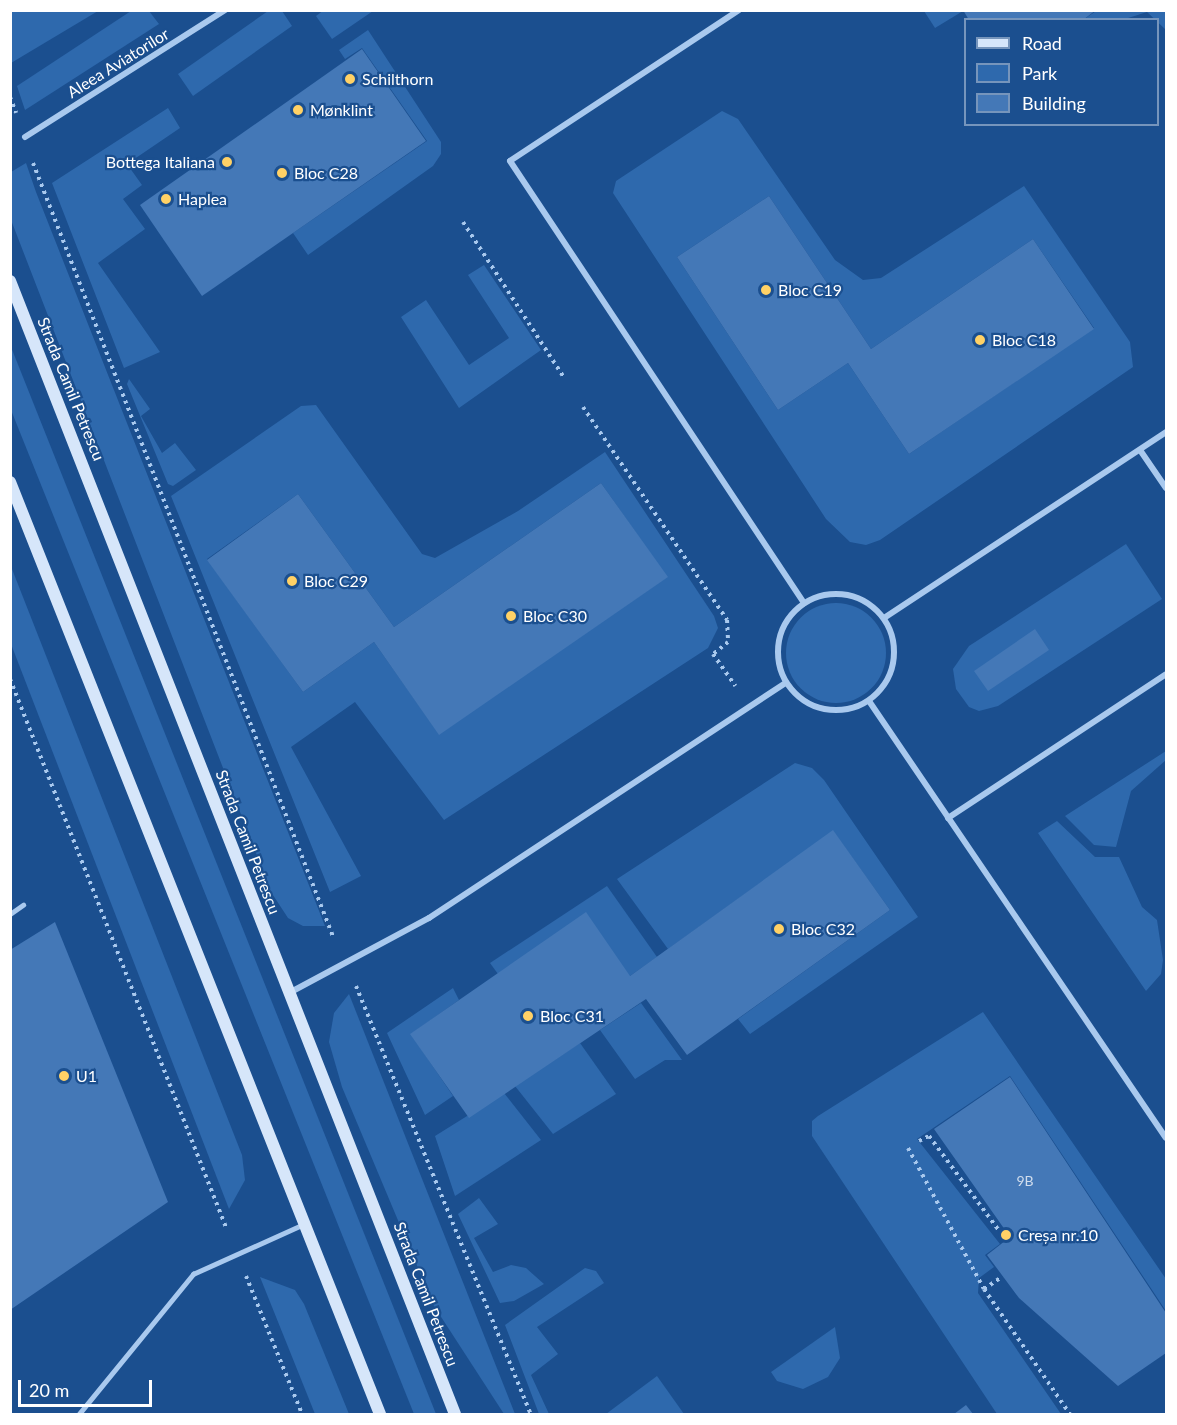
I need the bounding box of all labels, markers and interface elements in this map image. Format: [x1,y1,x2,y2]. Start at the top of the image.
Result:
legend [964,18,1159,126]
street label: Aleea Aviatorilor [63,24,173,102]
text: Road [1022,32,1062,54]
text: Park [1022,62,1057,84]
place label: Schilthorn [362,69,433,89]
marker: Schilthorn [343,72,357,86]
text: Building [1022,92,1086,114]
place label: Mønklint [310,100,373,120]
marker: Mønklint [291,103,305,117]
place label: Bottega Italiana [106,152,215,172]
marker: Bottega Italiana [220,155,234,169]
place label: Bloc C28 [294,163,358,183]
marker: Bloc C28 [275,166,289,180]
place label: Haplea [178,189,227,209]
marker: Haplea [159,192,173,206]
place label: Bloc C19 [778,280,842,300]
marker: Bloc C19 [759,283,773,297]
street label: Strada Camil Petrescu [33,314,109,464]
place label: Bloc C18 [992,330,1056,350]
marker: Bloc C18 [973,333,987,347]
place label: Bloc C29 [304,571,368,591]
marker: Bloc C29 [285,574,299,588]
place label: Bloc C30 [523,606,587,626]
marker: Bloc C30 [504,609,518,623]
street label: Strada Camil Petrescu [212,767,284,917]
place label: Bloc C32 [791,919,855,939]
marker: Bloc C32 [772,922,786,936]
place label: Bloc C31 [540,1006,604,1026]
marker: Bloc C31 [521,1009,535,1023]
place label: U1 [76,1066,97,1086]
marker: U1 [57,1069,71,1083]
house number: 9B [1016,1173,1034,1189]
street label: Strada Camil Petrescu [390,1219,462,1369]
place label: Creșa nr.10 [1018,1225,1098,1245]
marker: Creșa nr.10 [999,1228,1013,1242]
scale bar [21,1368,154,1406]
text: 20 m [29,1379,69,1401]

